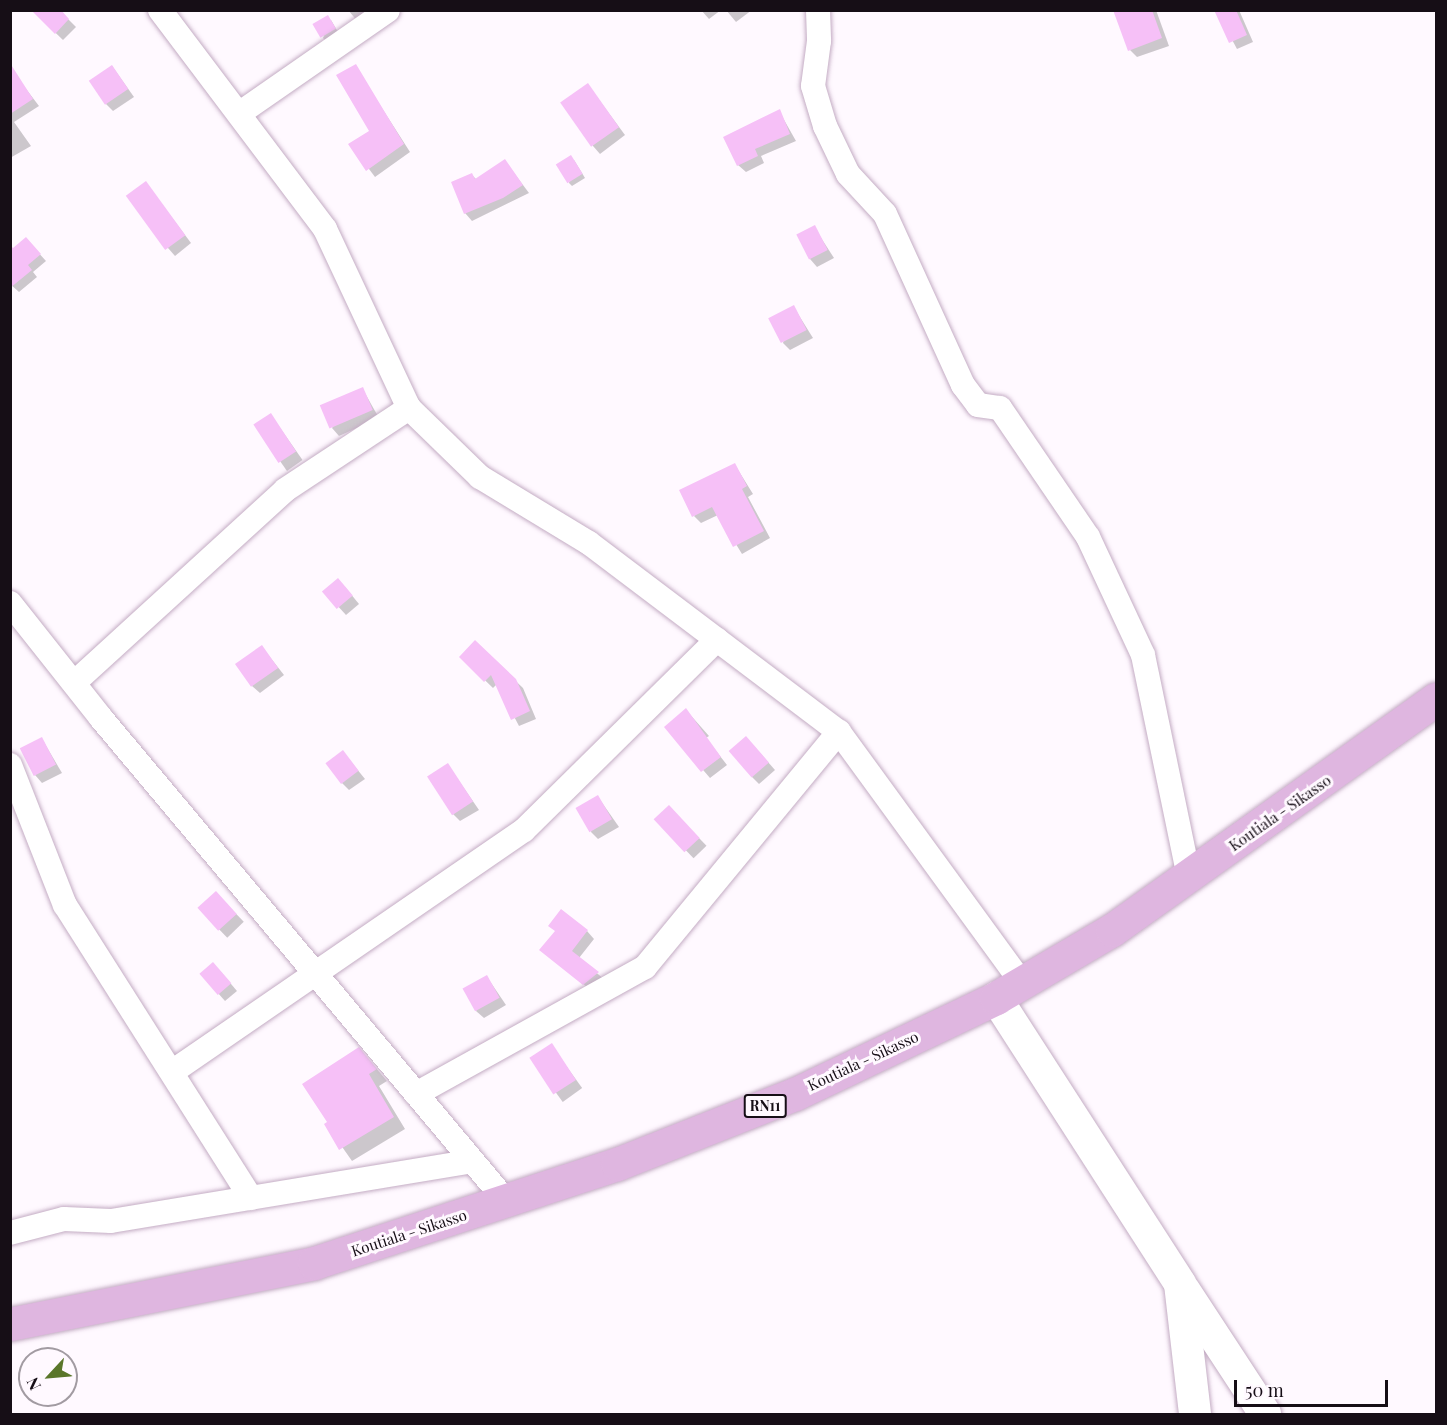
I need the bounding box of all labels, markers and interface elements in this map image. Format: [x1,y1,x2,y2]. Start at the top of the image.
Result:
street label: Koutiala - Sikasso [1226,771,1334,855]
street label: Koutiala - Sikasso [805,1027,921,1095]
road number: RN11 [742,1095,788,1117]
street label: Koutiala - Sikasso [349,1206,469,1260]
north arrow [18,1347,78,1407]
scale bar [1237,1368,1392,1406]
text: N [21,1374,45,1394]
text: 50 m [1245,1378,1284,1402]

